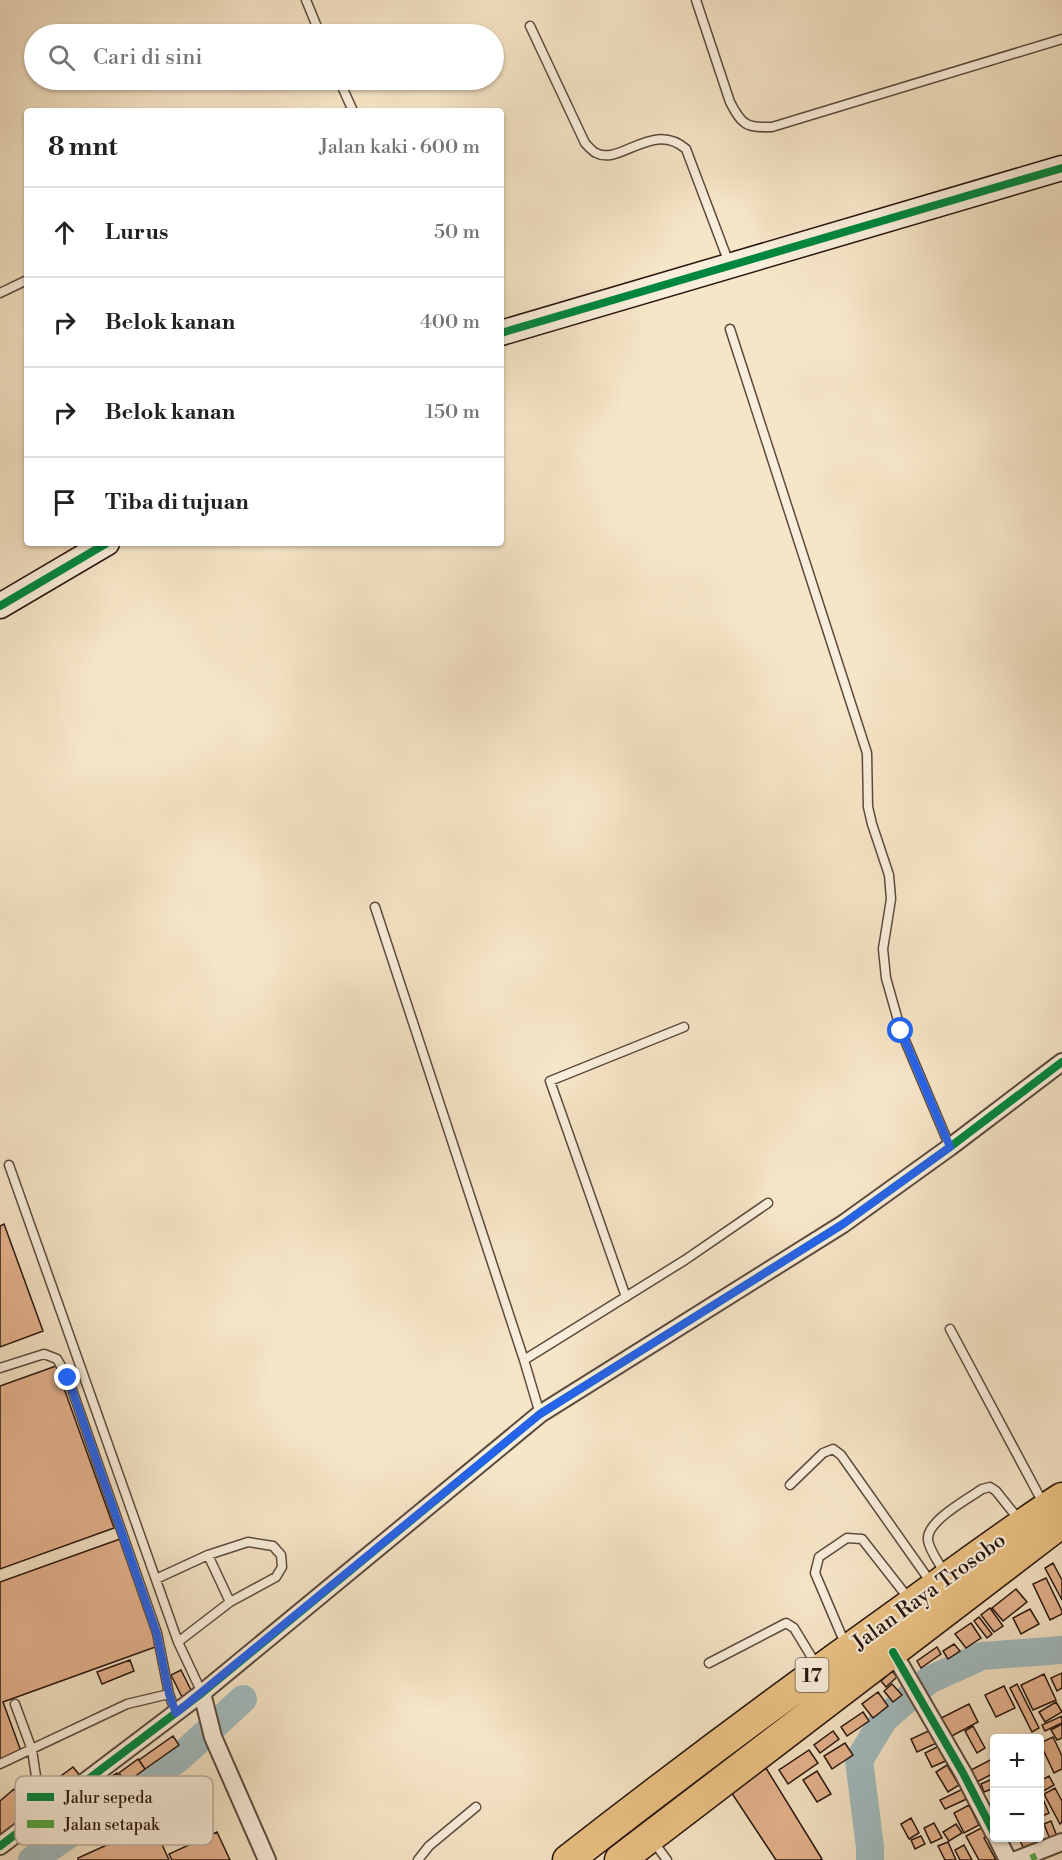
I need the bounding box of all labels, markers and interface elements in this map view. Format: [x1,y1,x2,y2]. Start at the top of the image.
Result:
search box [24,24,504,90]
icon: search [45,41,78,74]
text: Cari di sini [93,44,203,71]
text: 8 mnt [48,131,118,163]
text: Jalan kaki · 600 m [319,135,480,160]
icon: ahead [48,216,81,249]
text: Lurus [105,219,168,246]
text: 50 m [434,220,480,245]
icon: right [48,306,81,339]
text: Belok kanan [105,309,235,336]
text: 400 m [420,310,480,335]
icon: right [48,396,81,429]
text: Belok kanan [105,399,235,426]
text: 150 m [425,400,480,425]
icon: arrive [48,486,81,519]
text: Tiba di tujuan [105,489,249,516]
route start [887,1017,913,1043]
route end [54,1364,80,1390]
street label: Jalan Raya Trosobo [847,1527,1011,1657]
road number: 17 [796,1658,828,1692]
map controls [990,1734,1044,1842]
button: + [990,1734,1044,1788]
legend [15,1776,213,1845]
text: Jalur sepeda [63,1788,153,1808]
button: − [990,1788,1044,1842]
text: Jalan setapak [63,1815,161,1835]

